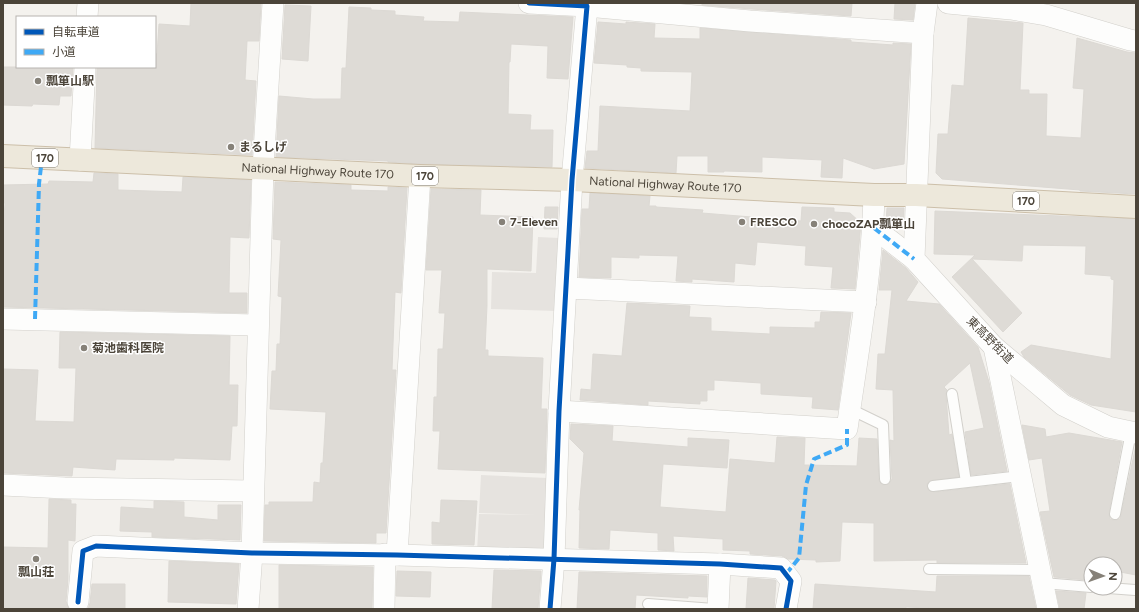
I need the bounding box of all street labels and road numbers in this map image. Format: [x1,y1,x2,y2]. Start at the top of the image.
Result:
road number: 170 [32,149,58,167]
street label: National Highway Route 170 [241,160,394,182]
road number: 170 [412,167,438,185]
street label: National Highway Route 170 [589,174,742,195]
road number: 170 [1013,192,1039,210]
street label: 東高野街道 [964,314,1016,366]

